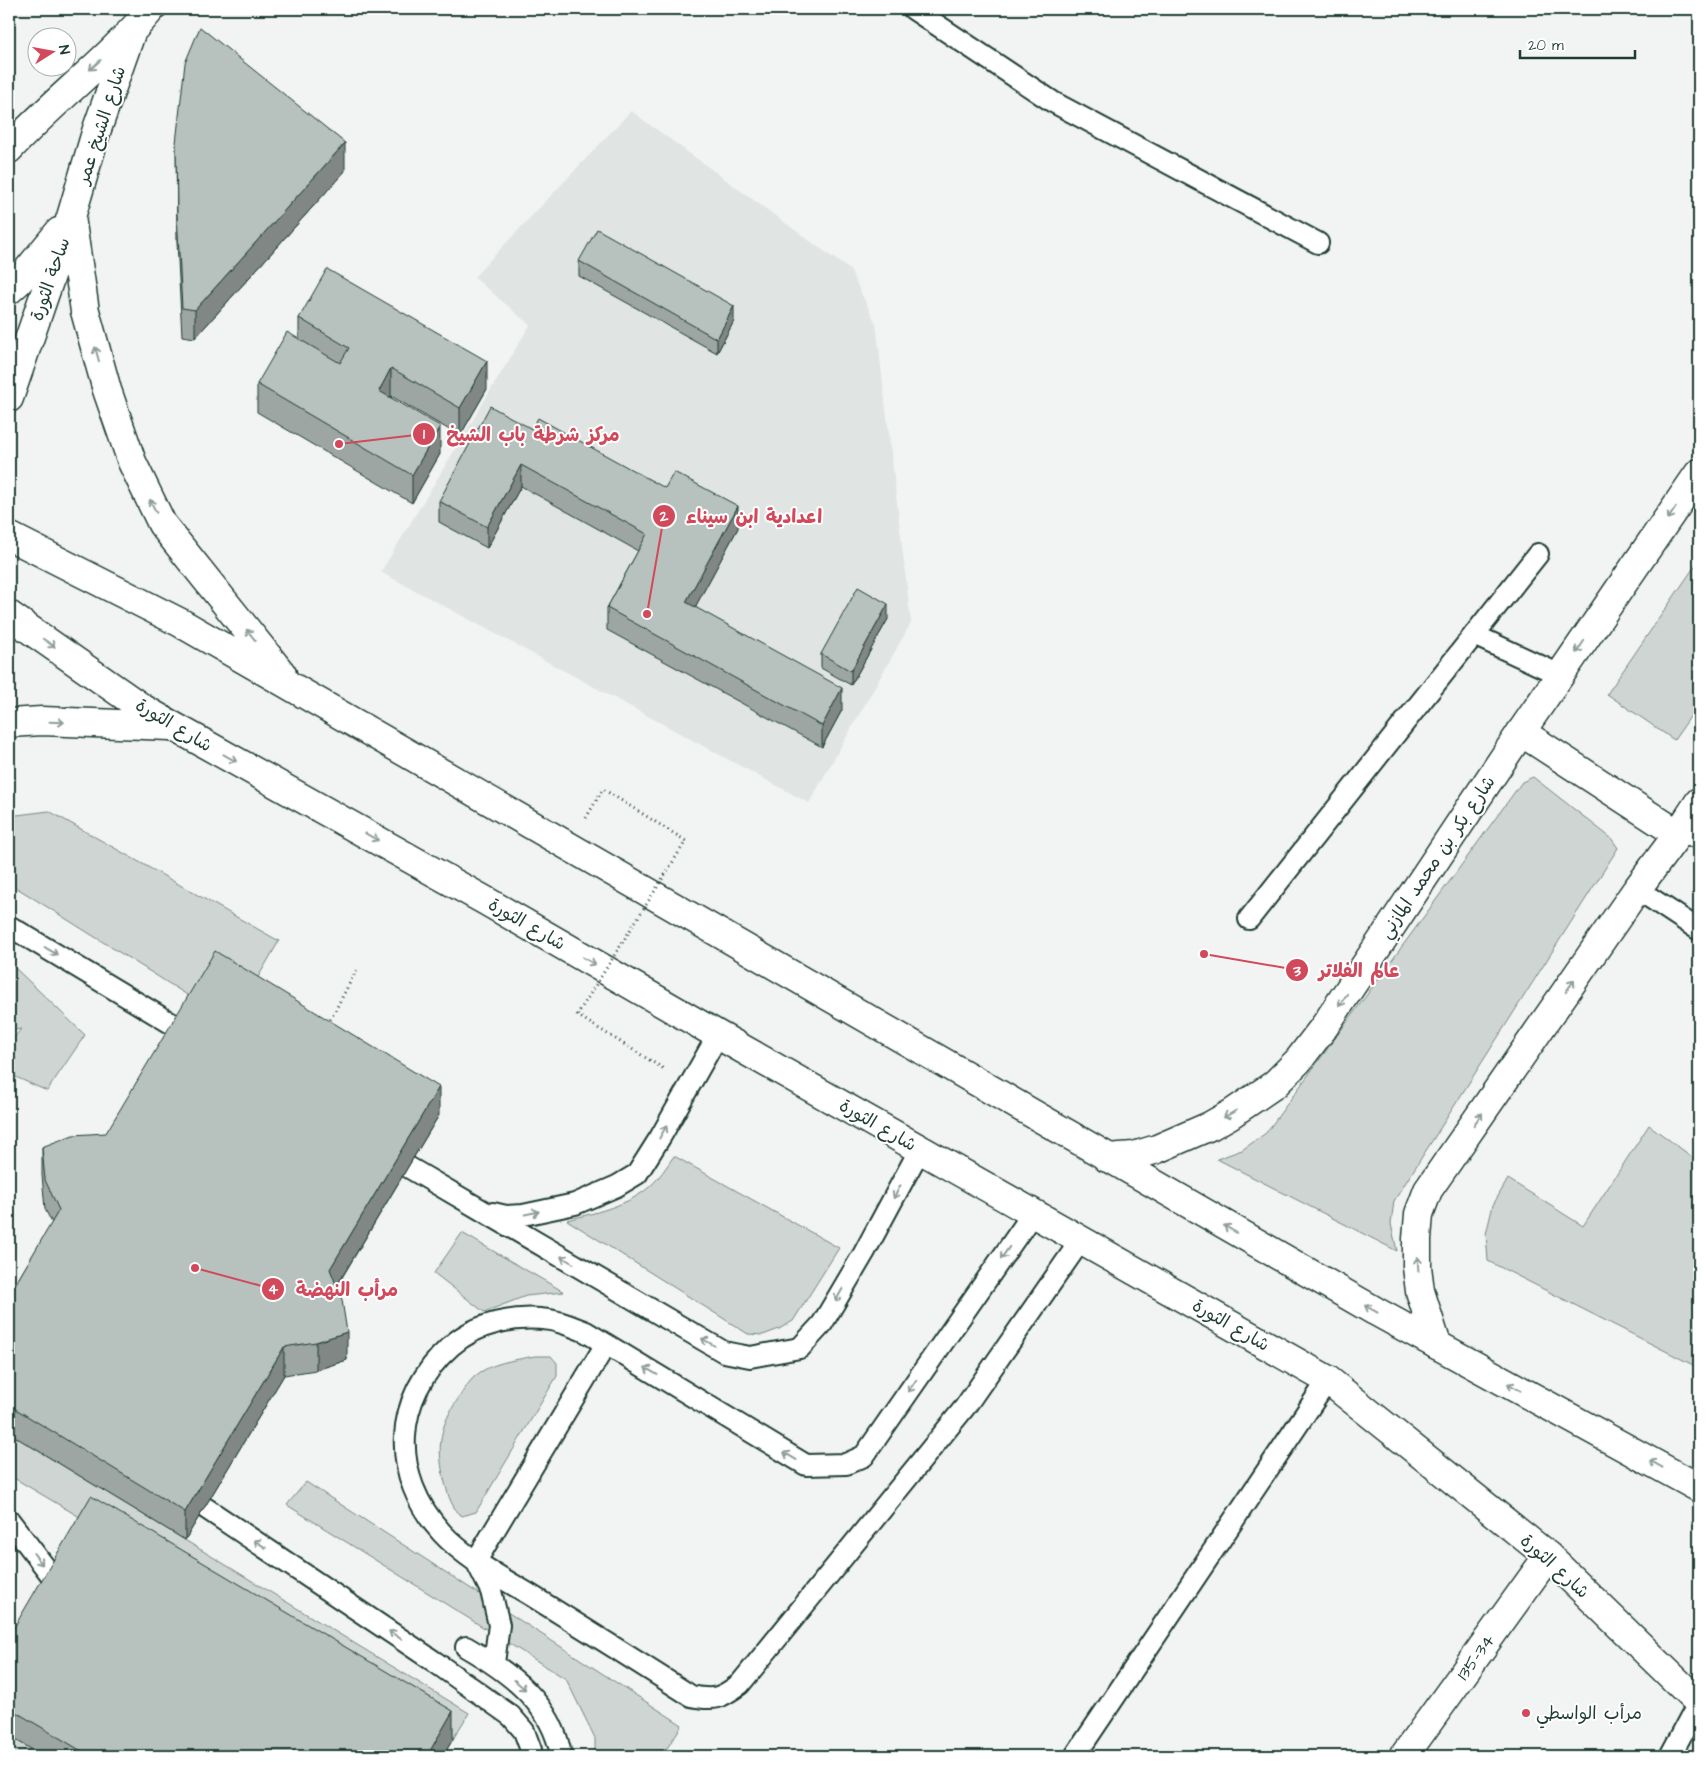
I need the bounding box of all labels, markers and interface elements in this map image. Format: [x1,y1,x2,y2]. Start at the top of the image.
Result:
north arrow [28,28,78,78]
scale bar [1520,28,1636,60]
text: 20 m [1528,35,1564,56]
text: N [53,43,74,56]
one-way arrow [89,59,102,71]
street label: شارع الشيخ عمر [70,63,132,189]
street label: ساحة الثورة [25,234,76,324]
one-way arrow [92,346,101,362]
callout: مركز شرطة باب الشيخ [412,417,630,451]
text: مركز شرطة باب الشيخ [446,422,620,449]
text: 1 [423,424,425,445]
one-way arrow [148,499,157,514]
callout: اعدادية ابن سيناء [651,499,832,533]
text: اعدادية ابن سيناء [686,504,822,531]
text: 2 [659,506,669,527]
one-way arrow [1667,506,1677,520]
one-way arrow [246,629,257,642]
one-way arrow [42,638,56,648]
one-way arrow [1575,640,1585,654]
street label: شارع الثورة [131,693,217,758]
one-way arrow [49,717,65,726]
one-way arrow [223,753,238,763]
street label: شارع بكر بن محمد المازني [1374,771,1504,945]
one-way arrow [364,833,379,842]
street label: شارع الثورة [484,892,570,957]
one-way arrow [43,947,57,957]
callout: عالم الفلاتر [1284,953,1410,987]
one-way arrow [582,956,596,966]
text: عالم الفلاتر [1317,958,1399,985]
text: 3 [1292,961,1301,982]
one-way arrow [1565,979,1575,993]
one-way arrow [1338,992,1348,1006]
street label: شارع الثورة [835,1093,921,1158]
one-way arrow [1224,1110,1238,1120]
one-way arrow [1473,1112,1483,1126]
one-way arrow [658,1125,668,1140]
one-way arrow [892,1184,901,1199]
one-way arrow [523,1208,539,1217]
one-way arrow [1223,1223,1237,1233]
one-way arrow [1000,1246,1010,1260]
one-way arrow [560,1255,575,1265]
one-way arrow [1413,1257,1422,1273]
callout: مرأب النهضة [261,1272,408,1306]
text: مرأب النهضة [296,1277,398,1304]
text: 4 [268,1279,279,1300]
one-way arrow [834,1288,844,1302]
street label: شارع الثورة [1188,1293,1274,1358]
one-way arrow [1364,1304,1379,1313]
one-way arrow [701,1337,715,1347]
one-way arrow [645,1366,659,1376]
one-way arrow [907,1379,917,1393]
one-way arrow [1506,1382,1521,1392]
one-way arrow [784,1450,798,1460]
one-way arrow [1650,1459,1664,1469]
street label: شارع الثورة [1515,1529,1595,1604]
one-way arrow [253,1539,267,1549]
one-way arrow [32,1552,43,1565]
street label: 135-34 [1451,1629,1501,1685]
one-way arrow [388,1630,402,1640]
one-way arrow [513,1680,526,1691]
place label: مرأب الواسطي [1536,1701,1642,1729]
marker: مرأب الواسطي [1520,1707,1532,1719]

